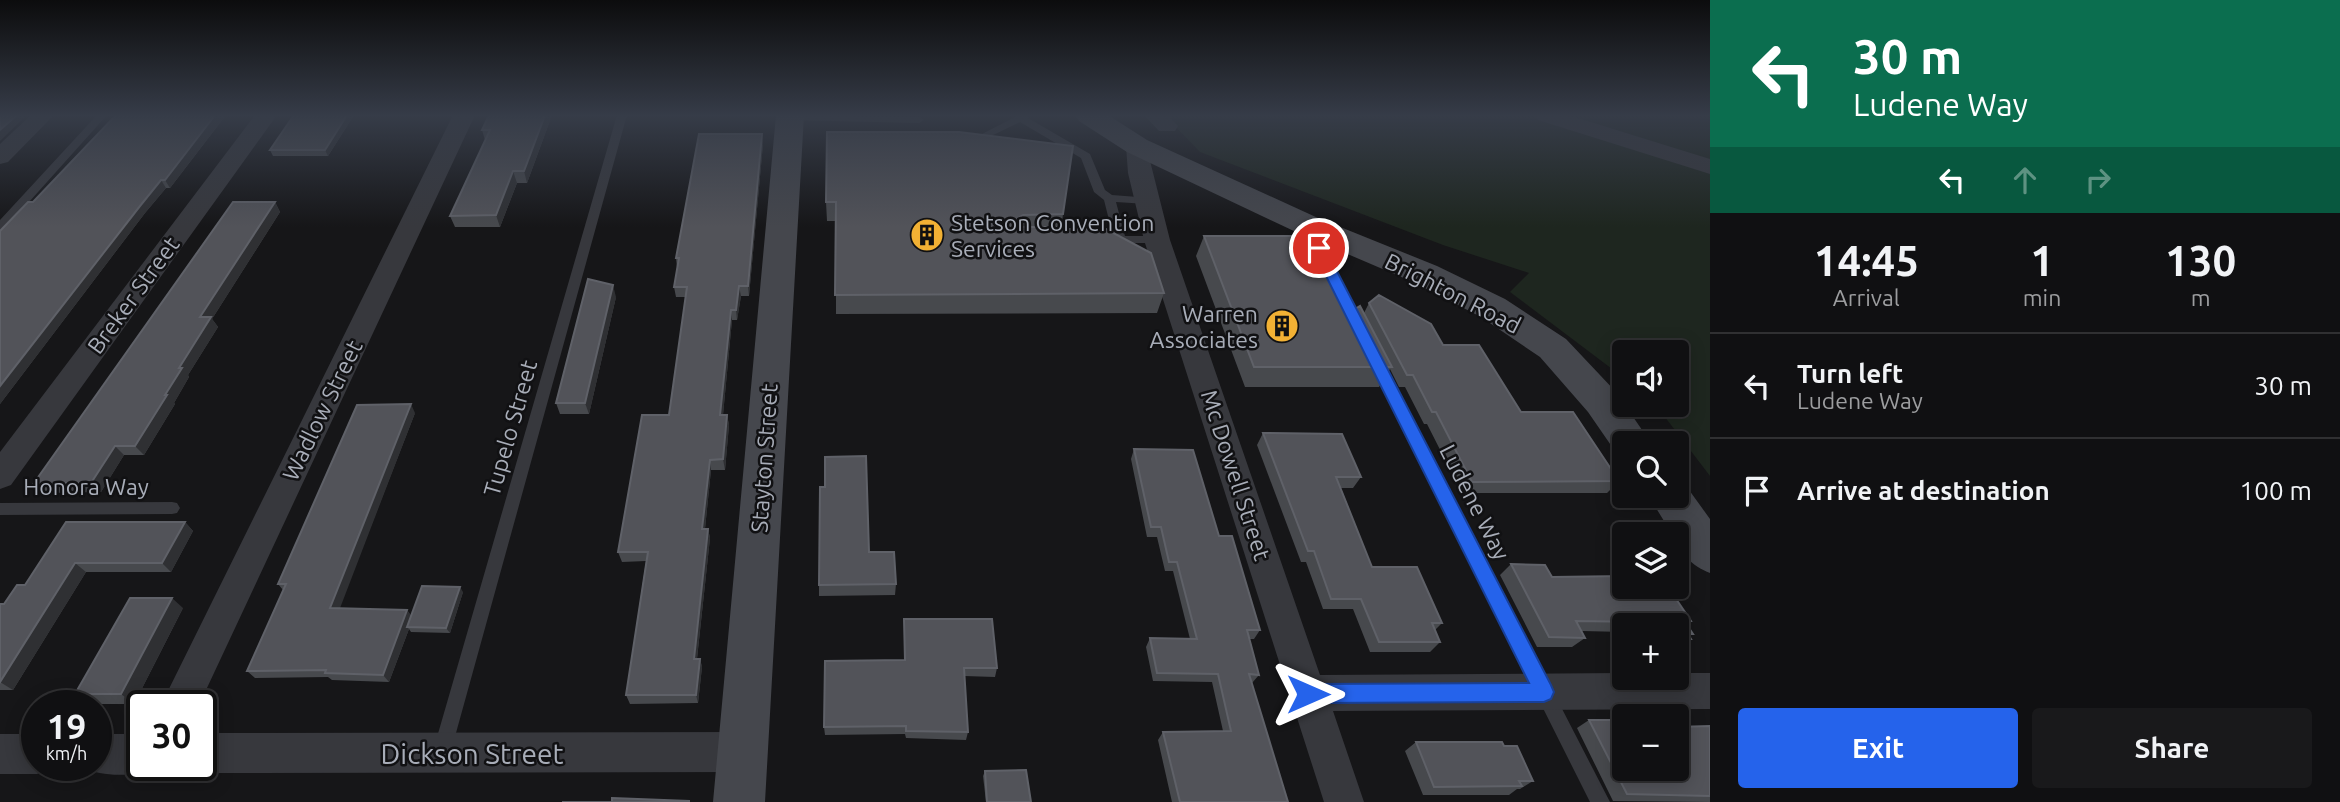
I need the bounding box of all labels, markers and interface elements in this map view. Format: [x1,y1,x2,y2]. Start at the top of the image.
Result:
icon: left [1738,28,1829,119]
text: 30 m [1853,28,1962,83]
text: Ludene Way [1853,86,2028,122]
icon: left [1933,161,1971,199]
icon: ahead [2006,161,2044,199]
icon: right [2079,161,2117,199]
place label: Stetson Convention Services [951,210,1154,261]
building icon: Stetson Convention Services [908,216,946,254]
pin [1289,218,1349,278]
icon: arrive [1300,229,1338,267]
street label: Breker Street [82,232,184,358]
text: 14:45 [1814,237,1919,284]
text: 1 [2030,237,2054,284]
text: 130 [2165,237,2236,284]
street label: Brighton Road [1381,248,1525,338]
text: Arrival [1833,285,1900,310]
text: min [2023,285,2061,310]
text: m [2191,285,2211,310]
place label: Warren Associates [1150,301,1258,352]
building icon: Warren Associates [1263,307,1301,345]
street label: Wadlow Street [277,336,367,484]
map controls [1612,340,1689,781]
button: sound [1612,340,1689,417]
street label: Tupelo Street [479,357,541,499]
text: Turn left [1797,359,1903,388]
icon: left [1738,367,1776,405]
text: 30 m [2254,371,2312,400]
street label: Stayton Street [746,383,782,533]
street label: Mc Dowell Street [1197,387,1275,563]
text: Ludene Way [1797,388,1923,413]
button: search [1612,431,1689,508]
street label: Ludene Way [1435,440,1515,564]
icon: arrive [1738,472,1776,510]
street label: Honora Way [23,474,149,499]
text: Arrive at destination [1797,476,2050,505]
text: 100 m [2240,476,2312,505]
button: layers [1612,522,1689,599]
button: + [1612,613,1689,690]
position arrow [1271,657,1345,731]
speed limit sign: 30 [126,690,217,781]
button: − [1612,704,1689,781]
text: 19 [47,706,86,746]
button: Exit [1738,708,2018,788]
button: Share [2032,708,2312,788]
street label: Dickson Street [381,738,563,769]
text: km/h [46,743,87,763]

